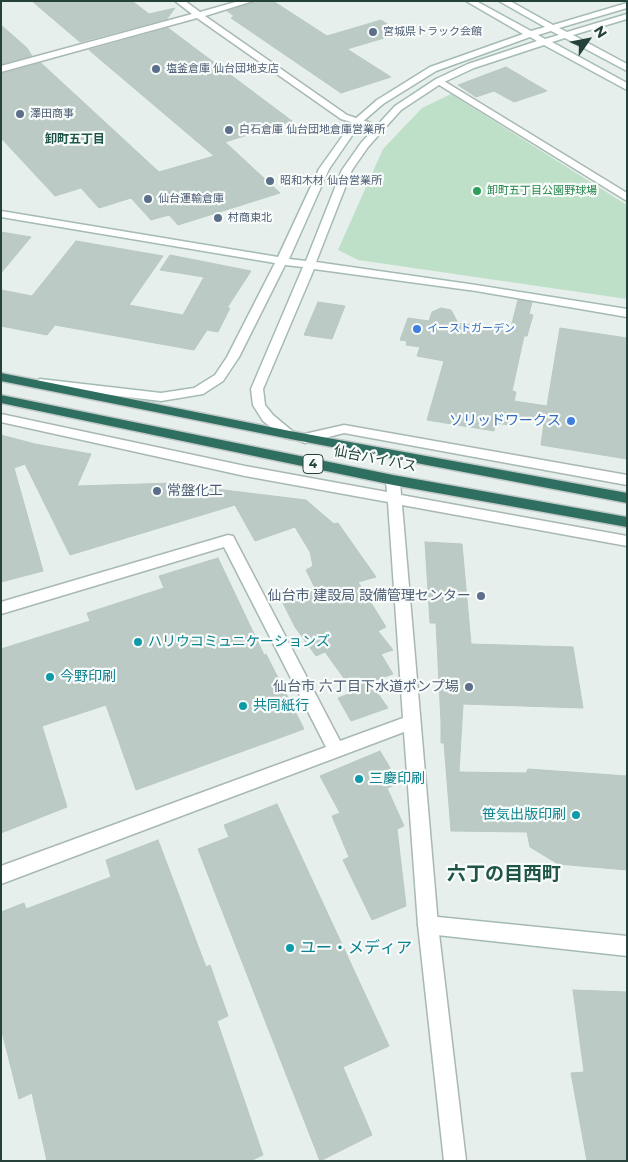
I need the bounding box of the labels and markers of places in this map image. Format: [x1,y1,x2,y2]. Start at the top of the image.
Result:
place label: 宮城県トラック会館 [383,25,482,39]
marker: 宮城県トラック会館 [367,26,379,38]
place label: 塩釜倉庫 仙台団地支店 [166,62,279,76]
marker: 塩釜倉庫 仙台団地支店 [150,63,162,75]
place label: 澤田商事 [30,107,74,121]
marker: 澤田商事 [14,108,26,120]
place label: 白石倉庫 仙台団地倉庫営業所 [239,123,385,137]
marker: 白石倉庫 仙台団地倉庫営業所 [223,124,235,136]
place label: 昭和木材 仙台営業所 [280,174,382,188]
marker: 昭和木材 仙台営業所 [264,175,276,187]
place label: 卸町五丁目公園野球場 [487,184,597,198]
marker: 卸町五丁目公園野球場 [471,185,483,197]
place label: 仙台運輸倉庫 [158,192,224,206]
marker: 仙台運輸倉庫 [142,193,154,205]
place label: 村商東北 [228,211,272,225]
marker: 村商東北 [212,212,224,224]
place label: イーストガーデン [427,322,515,336]
marker: イーストガーデン [411,323,423,335]
place label: ソリッドワークス [449,413,561,429]
marker: ソリッドワークス [565,415,577,427]
place label: 常盤化工 [167,483,223,499]
marker: 常盤化工 [151,485,163,497]
place label: 仙台市 建設局 設備管理センター [268,588,471,604]
marker: 仙台市 建設局 設備管理センター [475,590,487,602]
place label: ハリウコミュニケーションズ [148,634,330,650]
marker: ハリウコミュニケーションズ [132,636,144,648]
place label: 今野印刷 [60,669,116,685]
marker: 今野印刷 [44,671,56,683]
place label: 仙台市 六丁目下水道ポンプ場 [273,679,459,695]
marker: 仙台市 六丁目下水道ポンプ場 [463,681,475,693]
place label: 共同紙行 [253,698,309,714]
marker: 共同紙行 [237,700,249,712]
place label: 三慶印刷 [369,771,425,787]
marker: 三慶印刷 [353,773,365,785]
place label: 笹気出版印刷 [482,807,566,823]
marker: 笹気出版印刷 [570,809,582,821]
place label: ユー・メディア [300,938,412,958]
marker: ユー・メディア [284,942,296,954]

